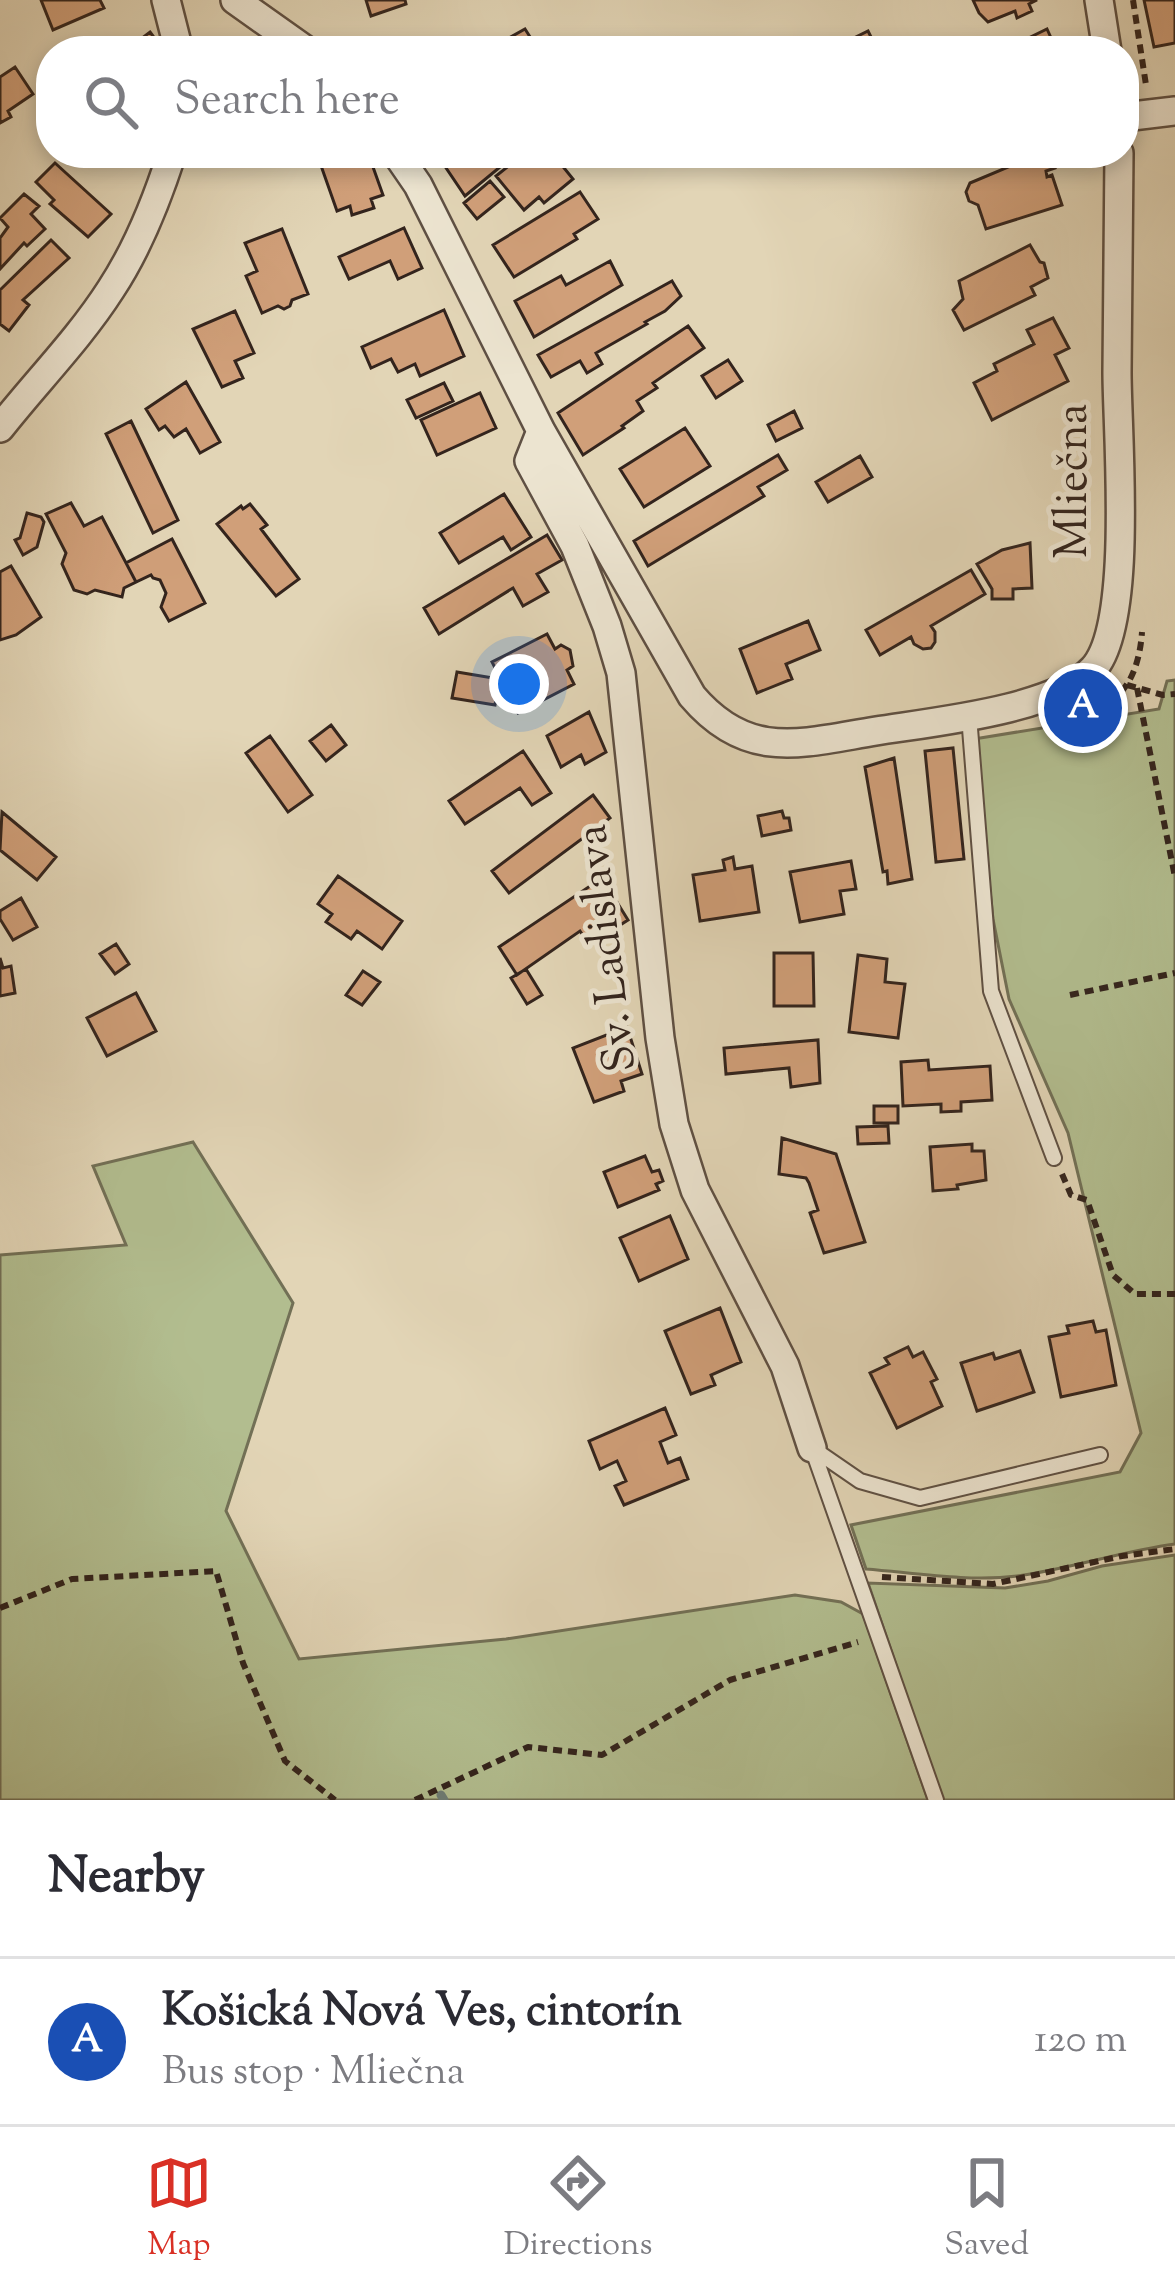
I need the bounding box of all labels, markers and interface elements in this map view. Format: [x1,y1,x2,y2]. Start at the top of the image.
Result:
search box [36,36,1139,168]
icon: search [78,69,144,135]
text: Search here [174,70,400,135]
street label: Mliečna [1043,403,1108,559]
your location [489,654,549,714]
pin: A [1044,663,1122,753]
street label: Sv. Ladislava [562,820,656,1076]
text: Nearby [48,1842,205,1915]
text: Košická Nová Ves, cintorín [162,1981,682,2046]
text: A [71,2014,103,2070]
text: 120 m [1034,2014,1127,2070]
text: Bus stop · Mliečna [162,2046,465,2102]
tab: Map [146,2150,212,2270]
tab: Directions [504,2150,653,2270]
tab: Saved [944,2150,1029,2270]

